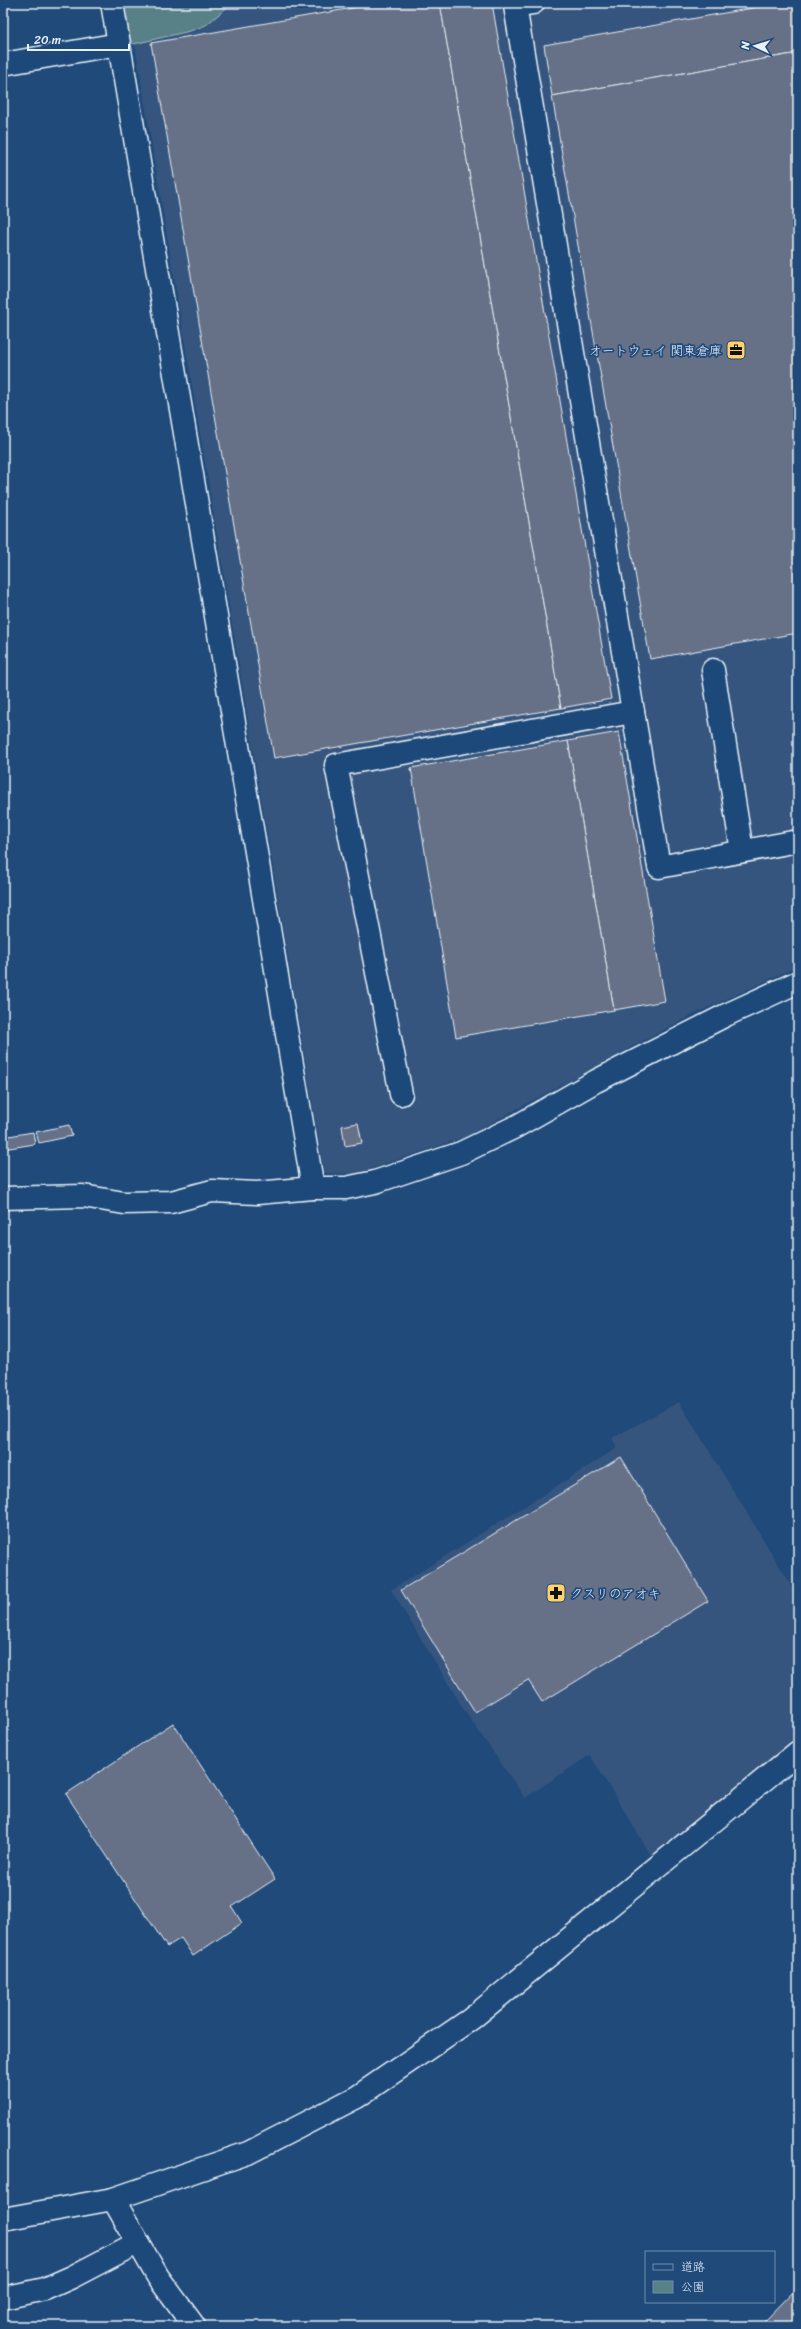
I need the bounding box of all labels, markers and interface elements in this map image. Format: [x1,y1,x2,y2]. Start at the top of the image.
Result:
scale bar [28,26,129,52]
north arrow [735,26,775,66]
text: 20 m [34,29,61,51]
text: N [736,40,755,51]
place label: オートウェイ 関東倉庫 [589,339,722,362]
office icon: オートウェイ 関東倉庫 [725,339,747,361]
pharmacy icon: クスリのアオキ [545,1582,567,1604]
place label: クスリのアオキ [570,1582,661,1605]
legend [645,2251,775,2303]
text: 道路 [681,2256,705,2278]
text: 公園 [681,2276,705,2298]

